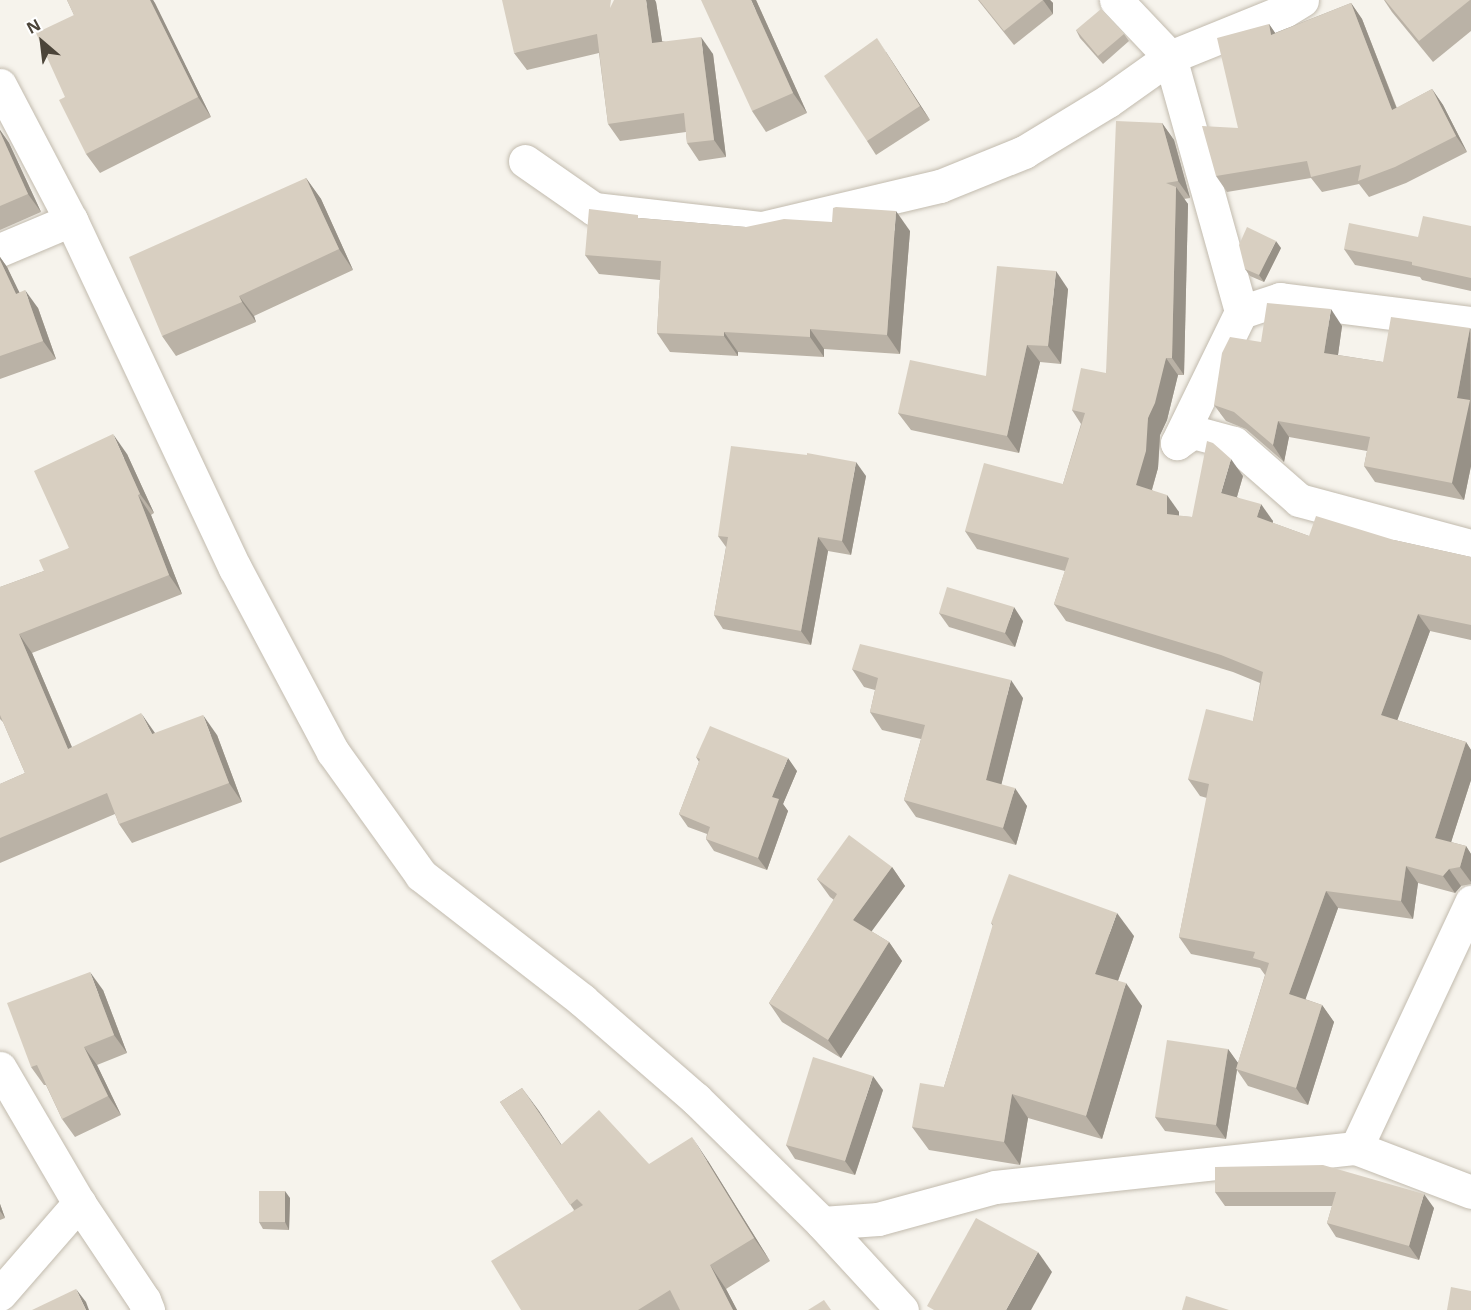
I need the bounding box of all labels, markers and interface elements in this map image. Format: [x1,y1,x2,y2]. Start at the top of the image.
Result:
north arrow [12,12,72,72]
text: N [23,13,44,39]

